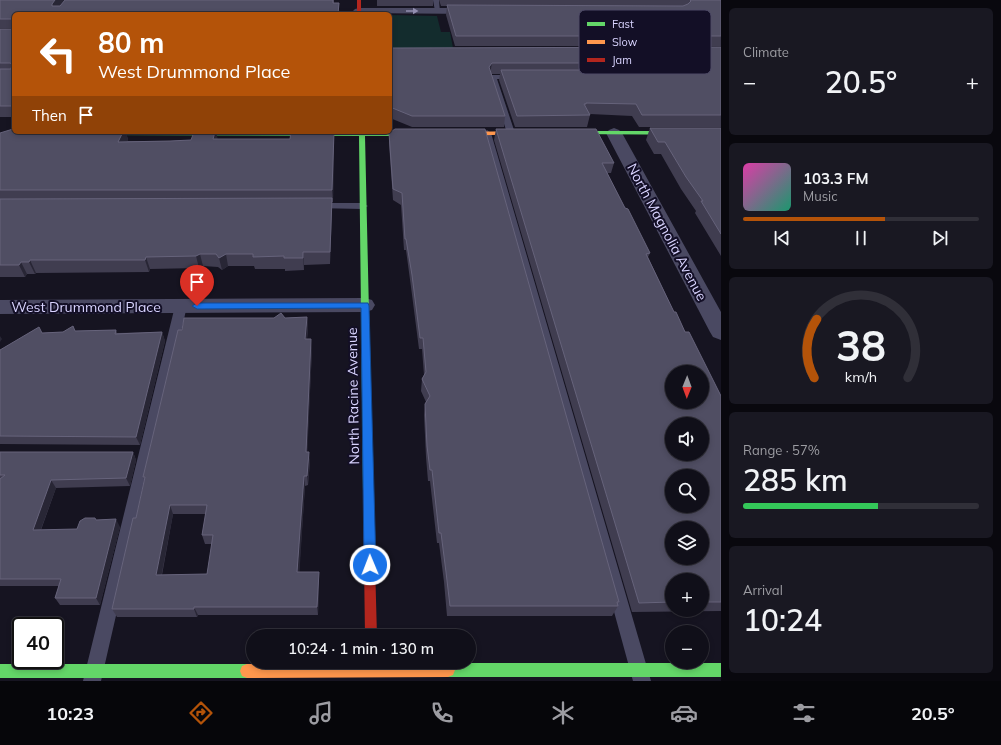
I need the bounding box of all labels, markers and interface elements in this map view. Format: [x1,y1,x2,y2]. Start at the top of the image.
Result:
one-way arrow [406,8,419,14]
legend [579,10,711,74]
text: Fast [612,17,634,31]
text: 80 m [98,25,164,60]
icon: left [32,28,84,80]
text: Slow [612,35,638,49]
text: Climate [743,44,789,60]
text: Jam [612,53,632,67]
text: West Drummond Place [98,60,290,83]
text: 20.5° [825,63,897,101]
text: − [743,68,756,96]
text: + [966,68,979,96]
icon: arrive [75,104,97,126]
text: Then [32,106,67,125]
street label: North Magnolia Avenue [623,160,711,304]
text: 103.3 FM [803,169,868,188]
text: Music [803,188,838,204]
icon: previous [771,227,793,249]
icon: pause [850,227,872,249]
icon: next [929,227,951,249]
pin [180,265,214,306]
icon: arrive [186,271,208,293]
street label: West Drummond Place [11,298,161,316]
text: 38 [836,319,886,371]
street label: North Racine Avenue [343,327,363,465]
north arrow [665,365,709,409]
map controls [665,365,709,669]
text: km/h [845,368,877,386]
button: sound [665,417,709,461]
text: Range · 57% [743,442,820,458]
text: 285 km [743,461,848,499]
button: search [665,469,709,513]
button: layers [665,521,709,565]
position arrow [349,544,391,586]
button: + [665,573,709,617]
text: Arrival [743,582,783,598]
text: 10:24 [743,601,822,639]
speed limit sign: 40 [12,617,64,669]
button: − [665,625,709,669]
text: 10:24 · 1 min · 130 m [288,639,434,658]
icon: directions [187,699,215,727]
icon: music [307,699,335,727]
icon: phone [428,699,456,727]
icon: climate [549,699,577,727]
icon: car [670,699,698,727]
icon: filters [790,699,818,727]
text: 10:23 [46,702,94,725]
text: 20.5° [911,702,955,725]

